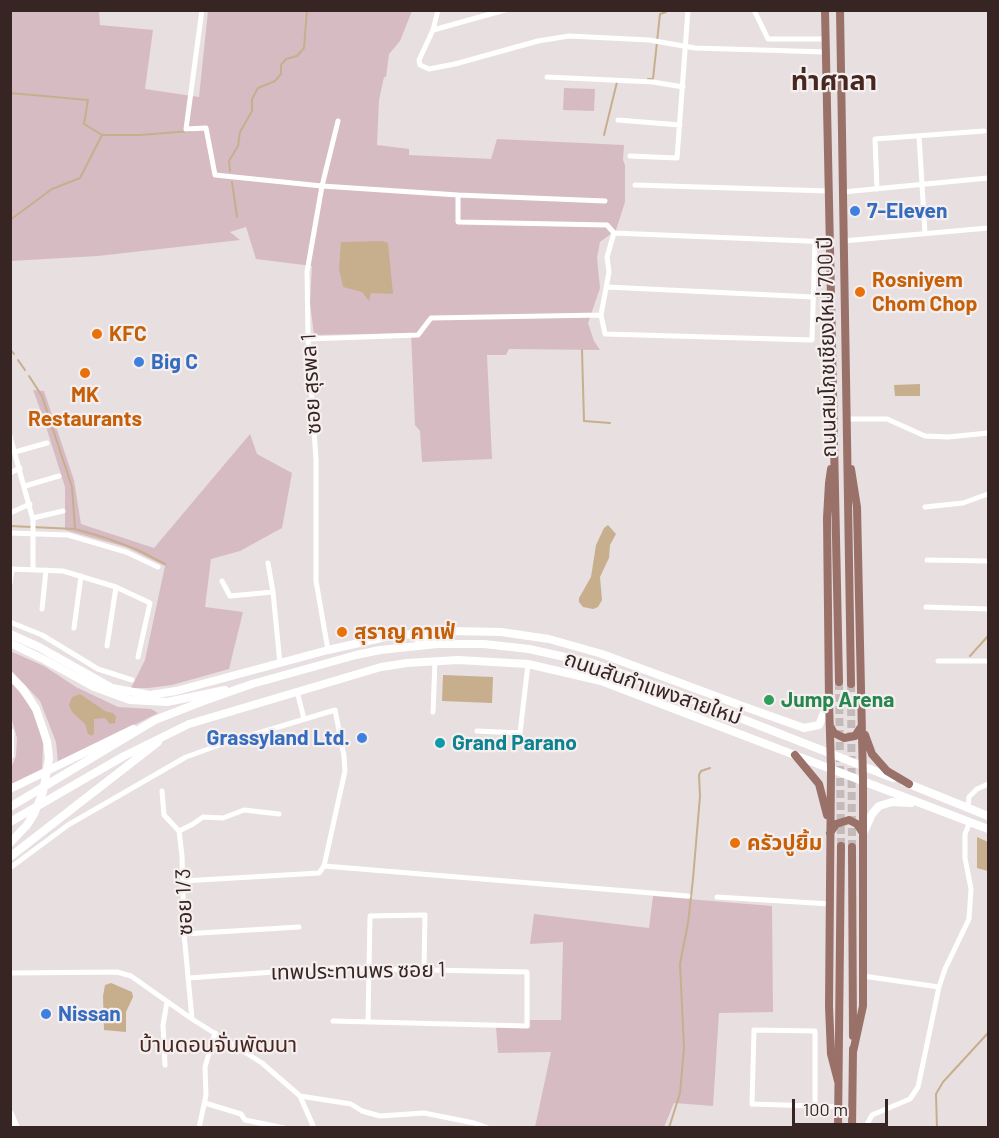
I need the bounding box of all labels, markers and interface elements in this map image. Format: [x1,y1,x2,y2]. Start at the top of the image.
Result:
district label: ท่าศาลา [791,65,877,97]
place label: 7-Eleven [867,198,947,224]
marker: 7-Eleven [848,204,862,218]
street label: ถนนสมโภชเชียงใหม่ 700 ปี [812,236,842,458]
place label: Rosniyem Chom Chop [872,267,977,317]
marker: Rosniyem Chom Chop [853,285,867,299]
place label: KFC [109,321,147,347]
marker: KFC [90,327,104,341]
street label: ซอย สุรพล 1 [296,333,326,435]
place label: Big C [151,349,198,375]
marker: Big C [132,355,146,369]
marker: MK Restaurants [78,366,92,380]
place label: MK Restaurants [28,382,142,432]
place label: สุราญ คาเฟ่ [354,619,455,645]
marker: สุราญ คาเฟ่ [335,625,349,639]
street label: ถนนสันกำแพงสายใหม่ [561,646,745,730]
place label: Jump Arena [781,687,894,713]
marker: Jump Arena [762,693,776,707]
place label: Grassyland Ltd. [207,725,350,751]
place label: Grand Parano [452,730,577,756]
marker: Grassyland Ltd. [355,731,369,745]
marker: Grand Parano [433,736,447,750]
place label: ครัวปูยิ้ม [747,830,822,856]
marker: ครัวปูยิ้ม [728,836,742,850]
street label: ซอย 1/3 [170,868,198,936]
street label: เทพประทานพร ซอย 1 [270,957,446,985]
place label: Nissan [58,1001,121,1027]
marker: Nissan [39,1007,53,1021]
district label: บ้านดอนจั่นพัฒนา [139,1032,297,1058]
scale bar [795,1087,891,1125]
text: 100 m [803,1098,848,1120]

